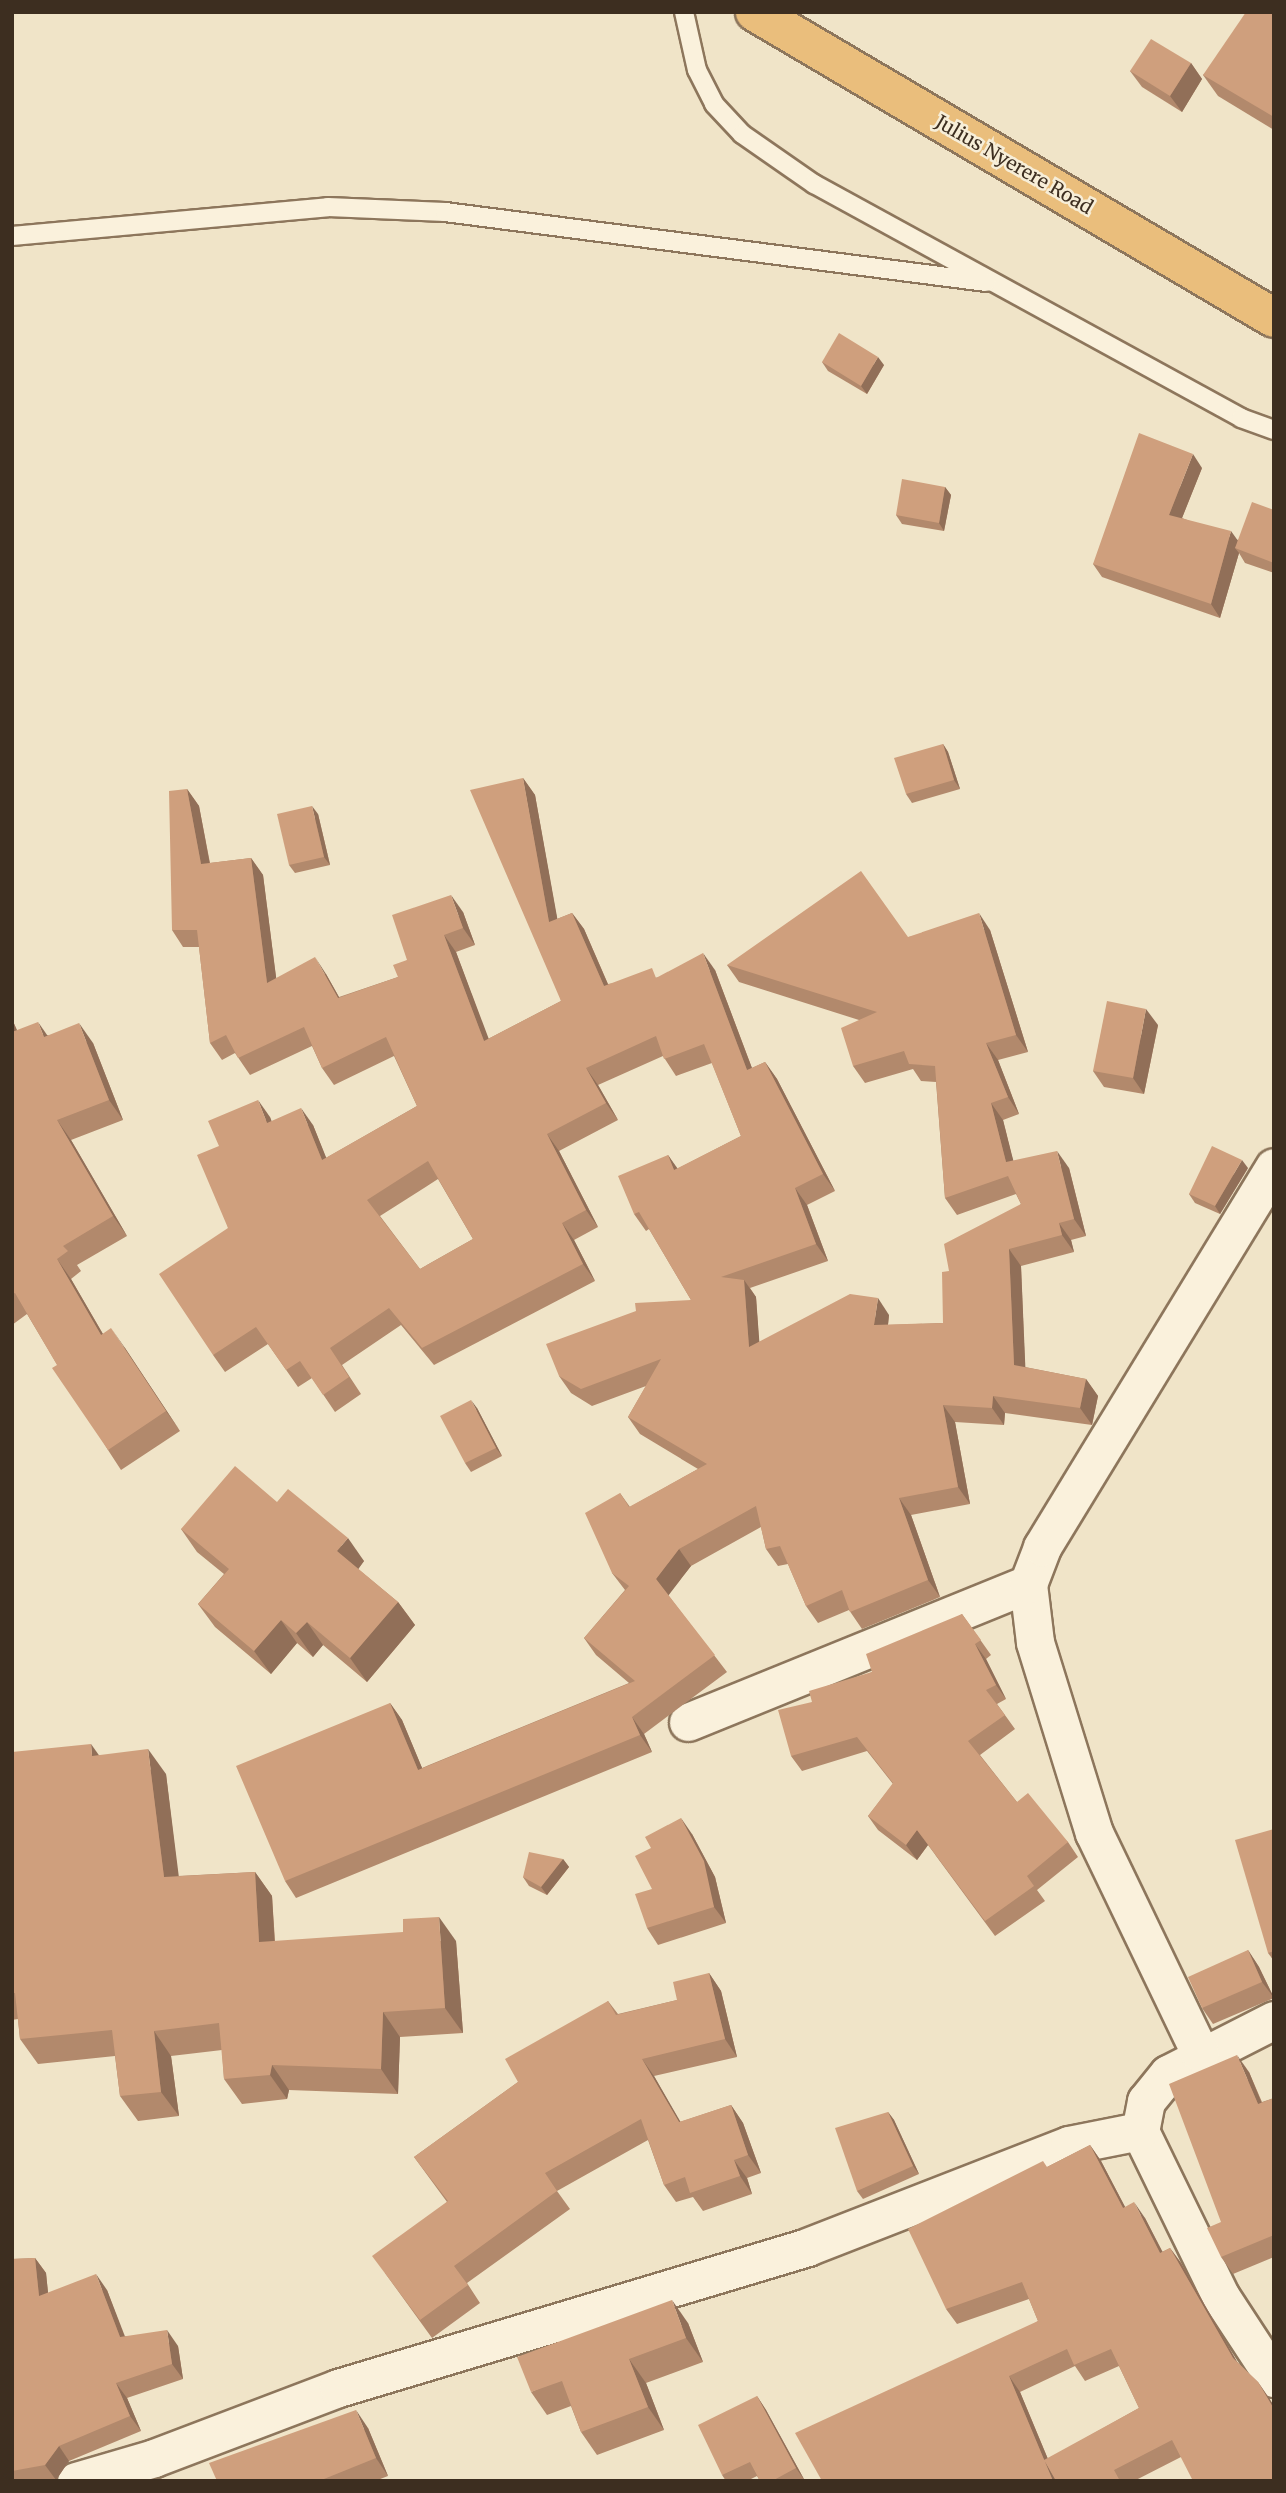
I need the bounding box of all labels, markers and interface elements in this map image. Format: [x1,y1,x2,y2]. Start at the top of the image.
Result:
street label: Julius Nyerere Road [931,111,1097,219]

